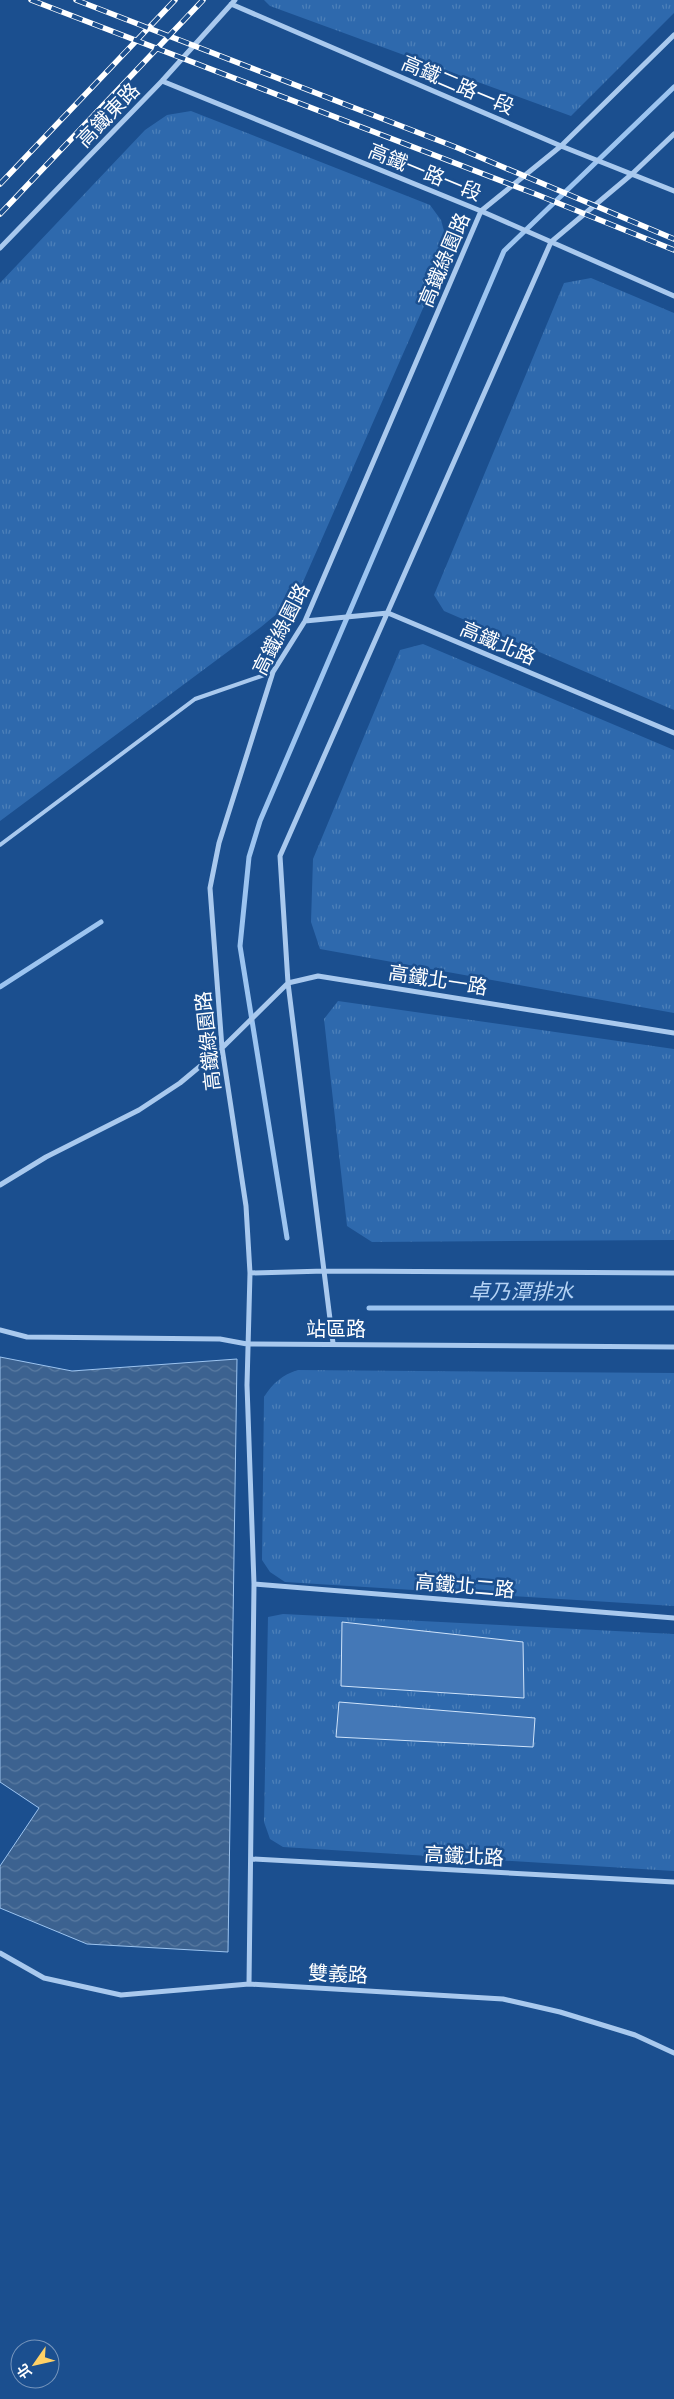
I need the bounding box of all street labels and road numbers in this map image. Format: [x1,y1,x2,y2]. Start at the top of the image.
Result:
street label: 高鐵二路一段 [398,51,518,119]
street label: 高鐵東路 [72,79,144,151]
street label: 高鐵一路一段 [365,139,485,205]
street label: 高鐵綠園路 [414,210,474,310]
street label: 高鐵綠園路 [248,579,314,679]
street label: 高鐵北路 [457,617,539,669]
street label: 高鐵北一路 [387,961,489,999]
street label: 高鐵綠園路 [192,990,224,1092]
street label: 站區路 [306,1319,366,1340]
street label: 高鐵北二路 [414,1571,516,1601]
street label: 高鐵北路 [423,1843,505,1869]
street label: 雙義路 [307,1962,368,1987]

